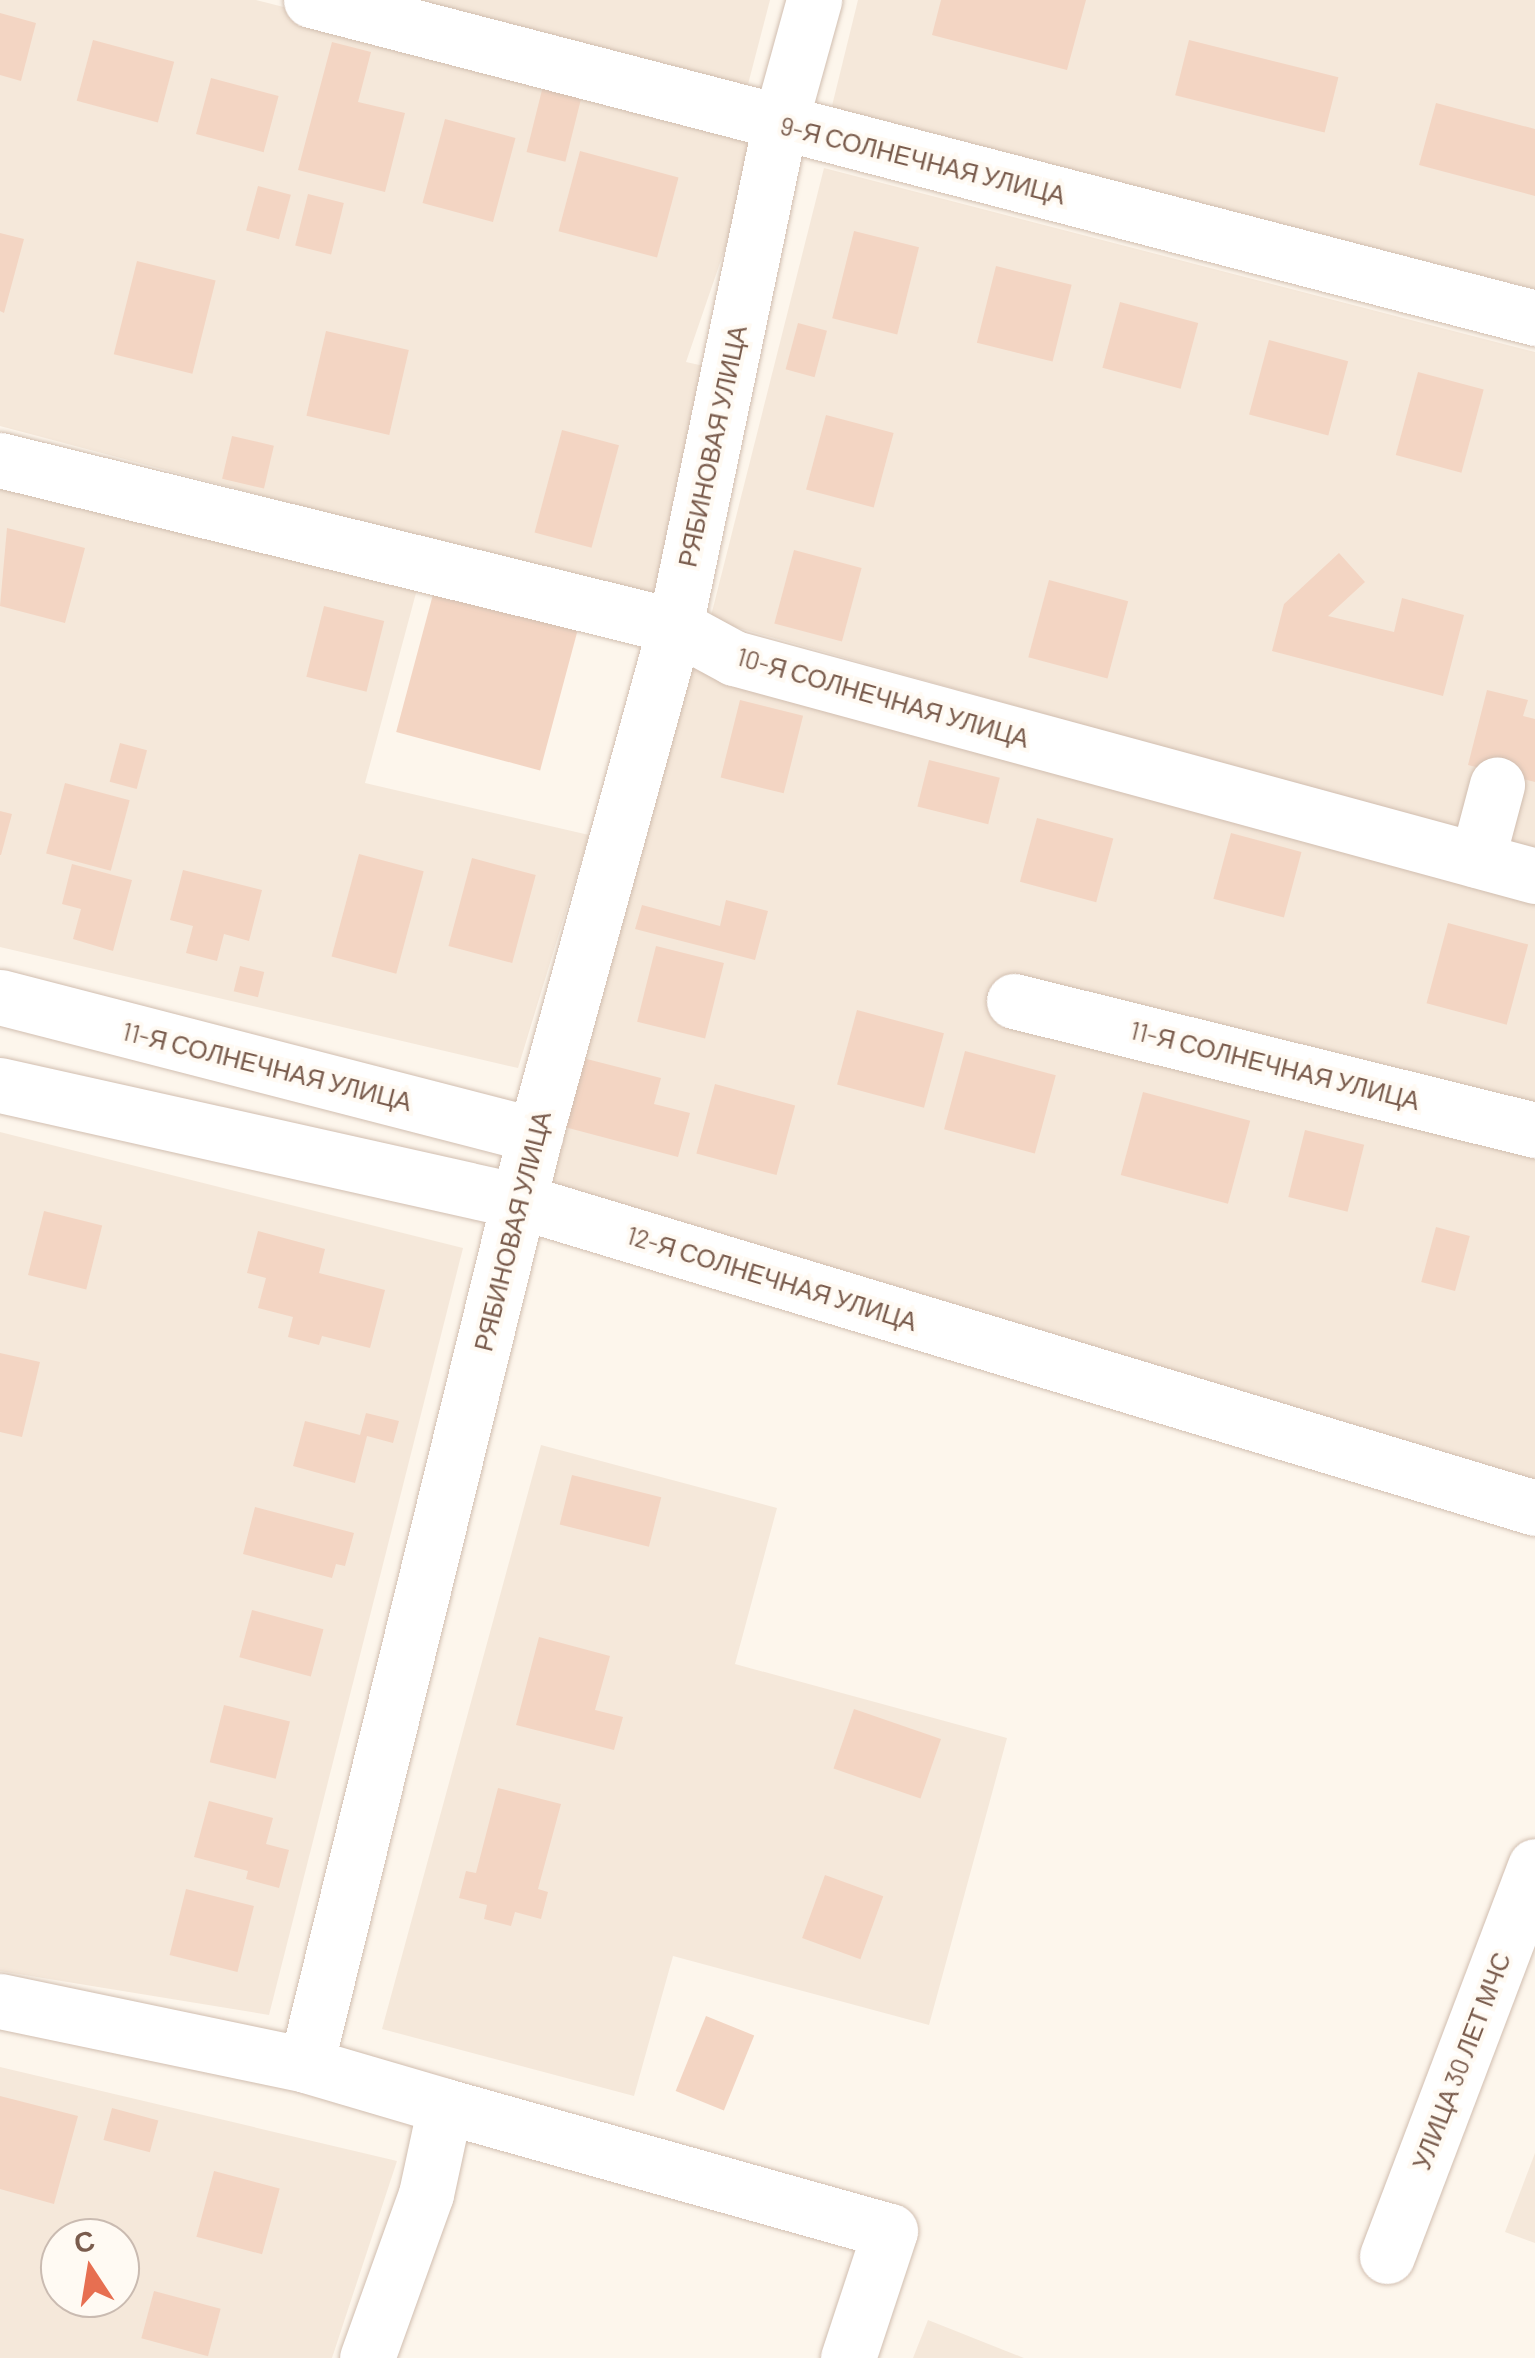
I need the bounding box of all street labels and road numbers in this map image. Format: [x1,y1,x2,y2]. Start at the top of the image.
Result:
street label: 9-Я СОЛНЕЧНАЯ УЛИЦА [777,110,1069,210]
street label: РЯБИНОВАЯ УЛИЦА [672,322,752,570]
street label: 10-Я СОЛНЕЧНАЯ УЛИЦА [733,641,1033,753]
street label: 11-Я СОЛНЕЧНАЯ УЛИЦА [1127,1014,1423,1116]
street label: 11-Я СОЛНЕЧНАЯ УЛИЦА [119,1015,415,1117]
street label: РЯБИНОВАЯ УЛИЦА [468,1108,556,1354]
street label: 12-Я СОЛНЕЧНАЯ УЛИЦА [623,1220,921,1336]
street label: УЛИЦА 30 ЛЕТ МЧС [1406,1948,1516,2174]

